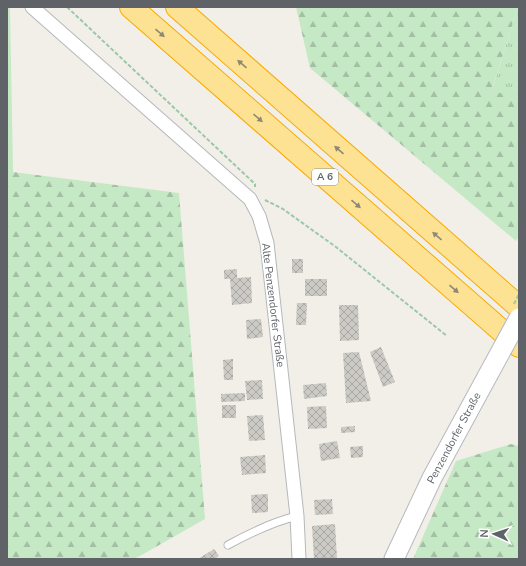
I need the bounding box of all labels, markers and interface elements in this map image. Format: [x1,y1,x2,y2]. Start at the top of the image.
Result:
one-way arrow [155,28,165,37]
one-way arrow [236,60,247,69]
one-way arrow [253,114,263,123]
one-way arrow [335,146,344,155]
road number: A 6 [312,169,338,185]
one-way arrow [351,199,361,208]
one-way arrow [432,231,443,240]
street label: Alte Penzendorfer Straße [258,242,288,368]
one-way arrow [449,285,459,294]
street label: Penzendorfer Straße [424,389,485,486]
north arrow [474,514,514,554]
text: N [477,529,492,538]

